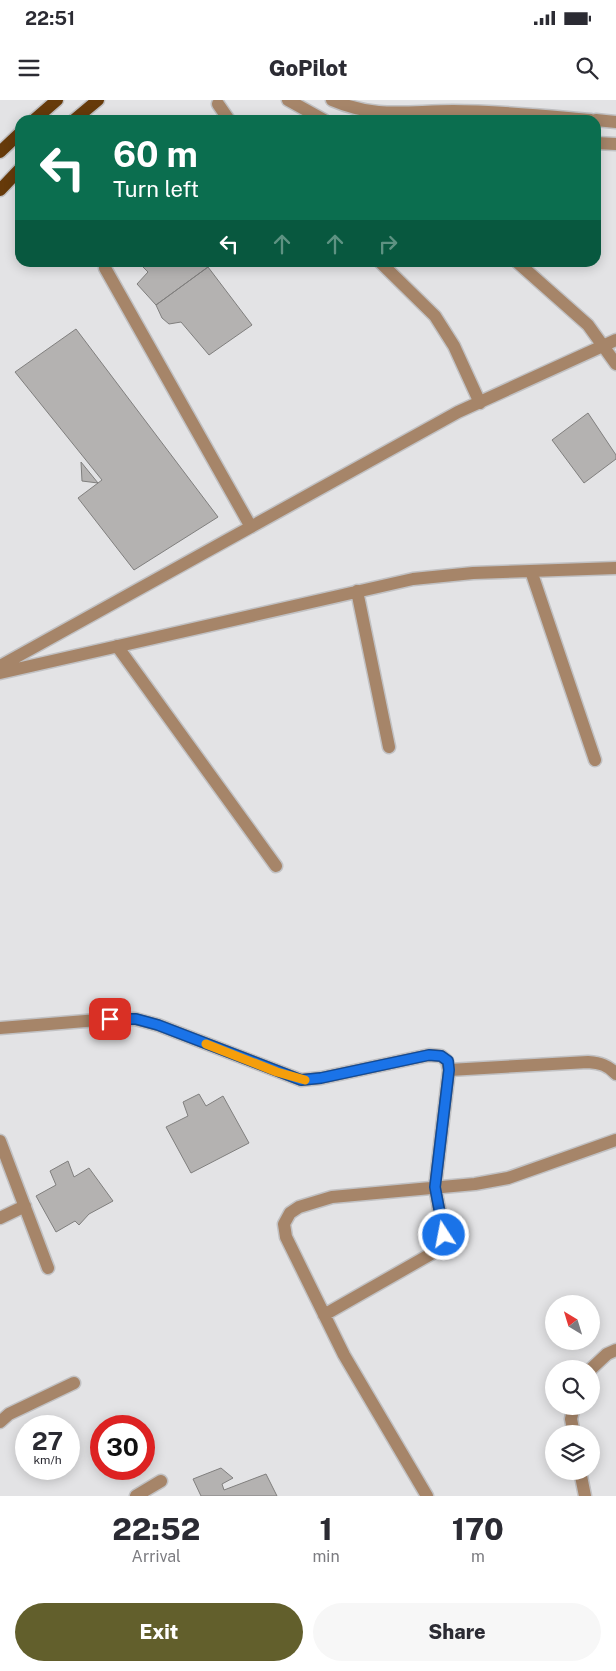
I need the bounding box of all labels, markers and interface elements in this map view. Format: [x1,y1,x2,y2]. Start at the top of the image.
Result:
text: 22:51 [25,7,75,29]
icon: menu [15,54,43,82]
icon: search [573,54,601,82]
text: GoPilot [269,55,347,81]
text: 60 m [113,134,198,175]
icon: left [30,135,95,200]
text: Turn left [113,176,199,202]
icon: left [215,230,243,258]
icon: ahead [268,230,296,258]
icon: ahead [321,230,349,258]
icon: right [374,230,402,258]
pin [89,998,131,1040]
icon: arrive [96,1005,124,1033]
position arrow [417,1208,469,1260]
north arrow [545,1295,600,1350]
map controls [545,1295,600,1480]
button: search [545,1360,600,1415]
speed limit sign: 30 [90,1415,155,1480]
button: layers [545,1425,600,1480]
text: 27 [32,1426,63,1456]
text: km/h [33,1453,62,1467]
text: 22:52 [112,1511,200,1547]
text: 1 [320,1511,333,1547]
text: 170 [452,1511,504,1547]
text: Arrival [132,1547,181,1566]
text: min [313,1547,340,1566]
text: m [471,1547,485,1566]
button: Exit [15,1603,303,1661]
button: Share [313,1603,601,1661]

